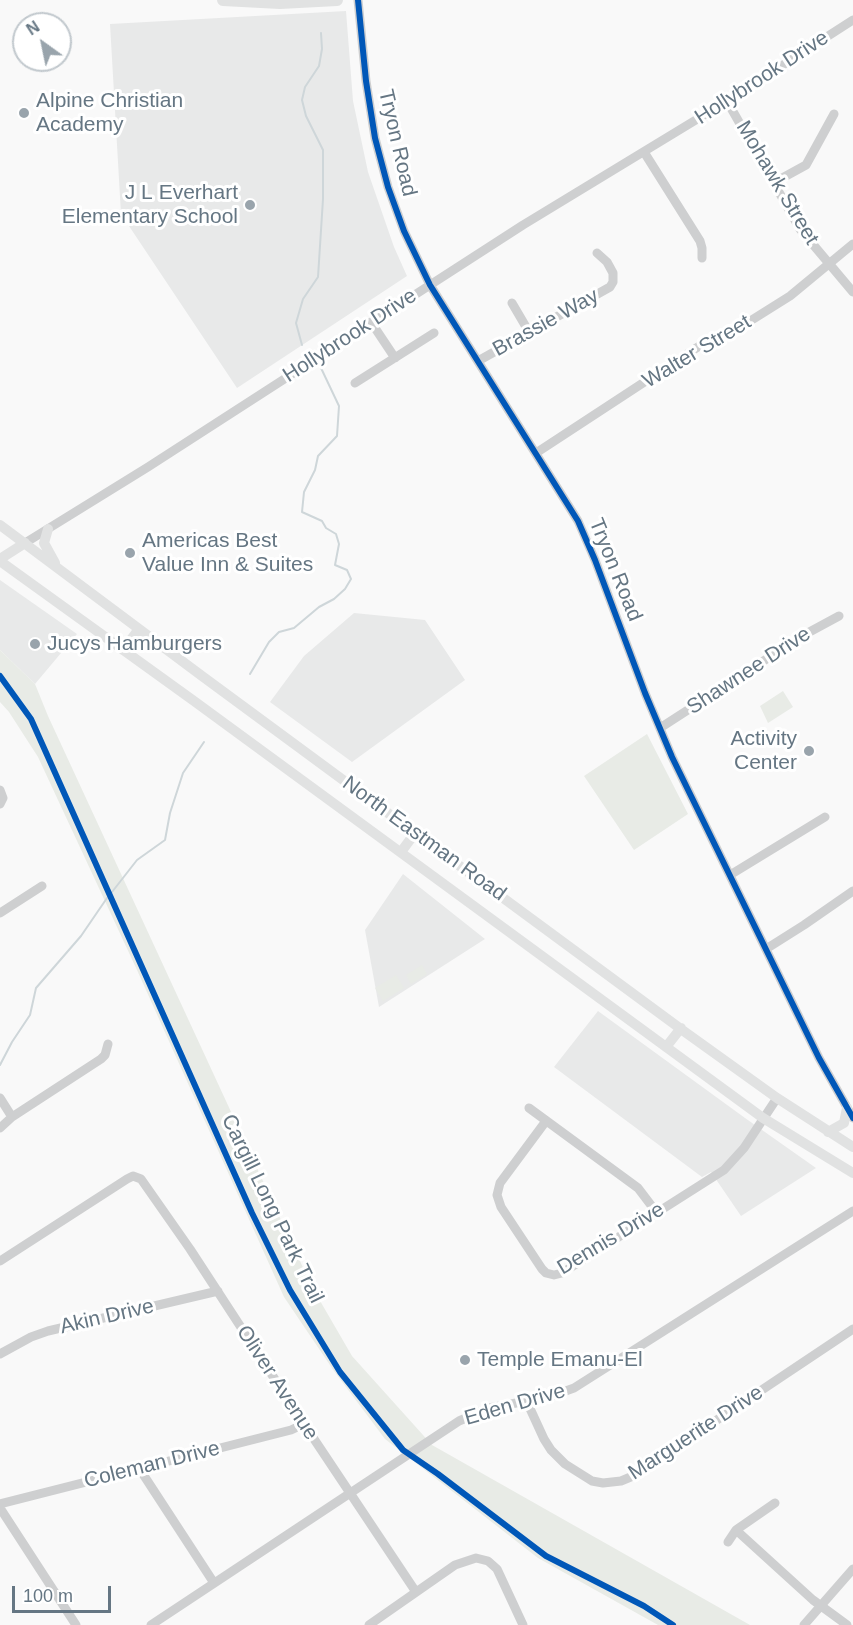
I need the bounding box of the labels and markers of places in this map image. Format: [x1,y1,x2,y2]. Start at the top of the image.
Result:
place label: Alpine Christian Academy [36,88,183,138]
marker: Alpine Christian Academy [17,106,31,120]
place label: J L Everhart Elementary School [62,180,238,230]
marker: J L Everhart Elementary School [243,198,257,212]
place label: Americas Best Value Inn & Suites [142,528,313,578]
marker: Americas Best Value Inn & Suites [123,546,137,560]
place label: Jucys Hamburgers [47,631,222,657]
marker: Jucys Hamburgers [28,637,42,651]
place label: Activity Center [730,726,797,776]
marker: Activity Center [802,744,816,758]
place label: Temple Emanu-El [477,1347,643,1373]
marker: Temple Emanu-El [458,1353,472,1367]

